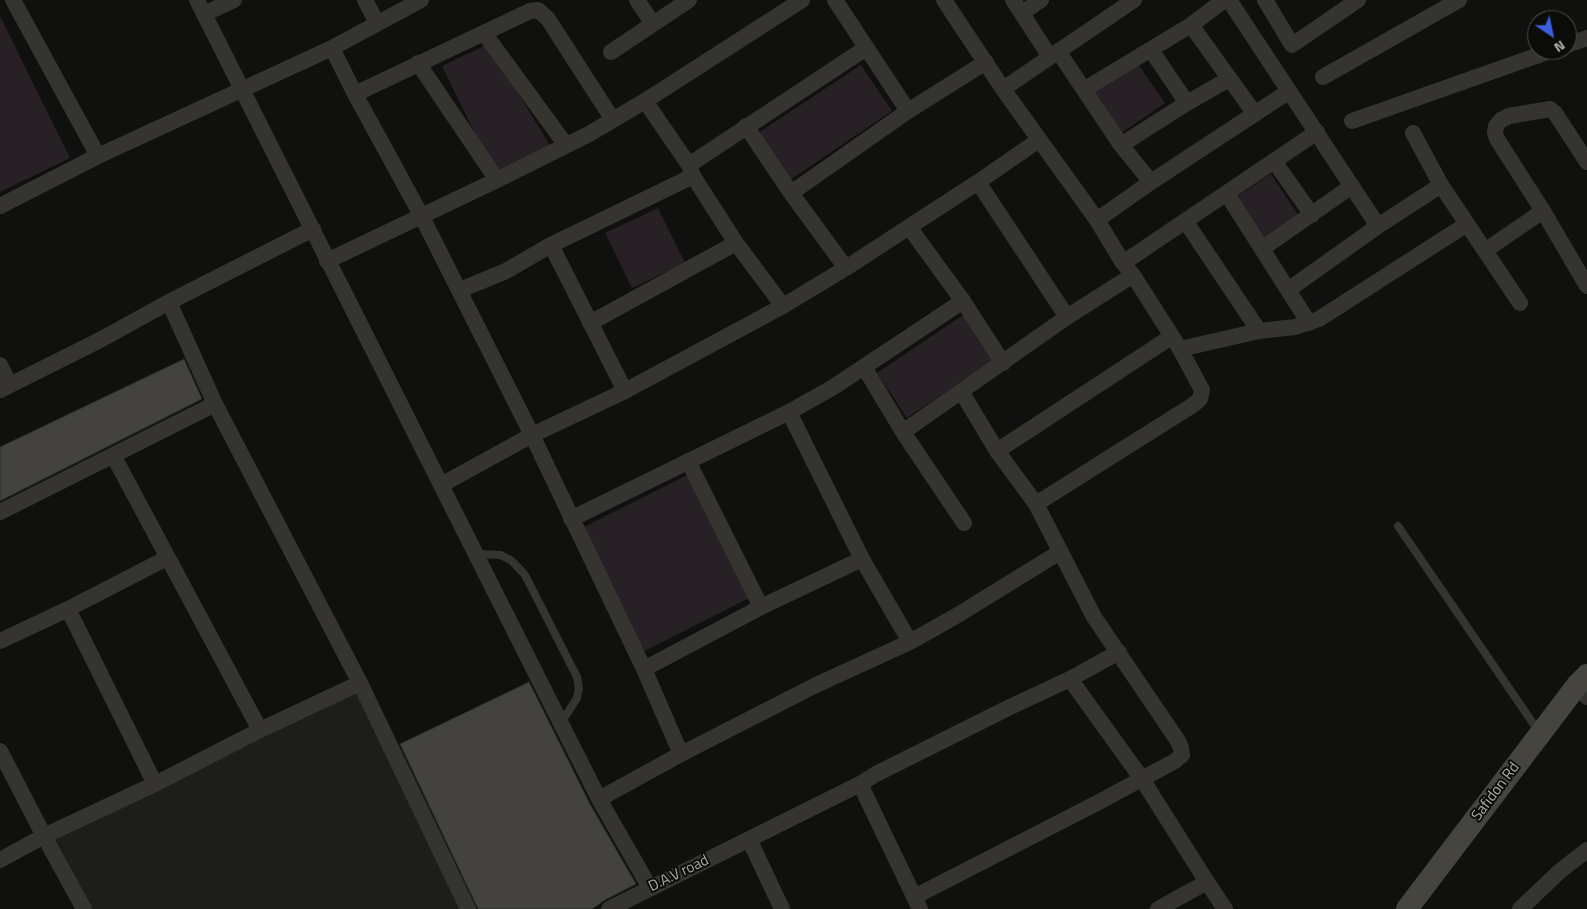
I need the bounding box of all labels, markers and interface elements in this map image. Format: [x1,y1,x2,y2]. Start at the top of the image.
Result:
north arrow [1527,10,1577,60]
text: N [1550,36,1570,58]
street label: Safidon Rd [1468,759,1524,825]
street label: D.A.V road [646,852,712,896]

